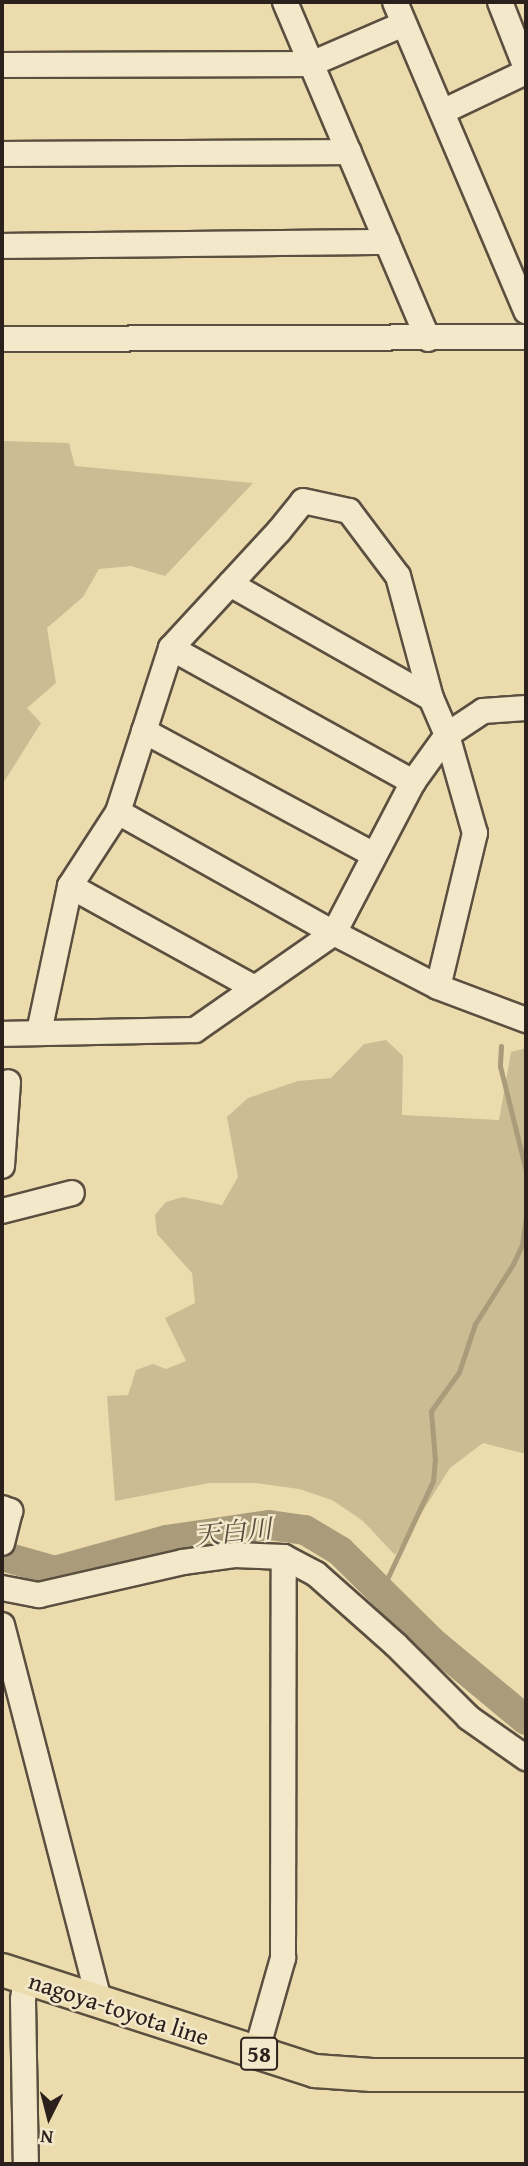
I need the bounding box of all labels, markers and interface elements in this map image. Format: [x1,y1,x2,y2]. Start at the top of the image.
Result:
water label: 天白川 [193,1512,273,1552]
street label: nagoya-toyota line [25,1966,213,2052]
road number: 58 [240,2035,278,2074]
north arrow [14,2082,84,2152]
text: N [39,2123,55,2152]

